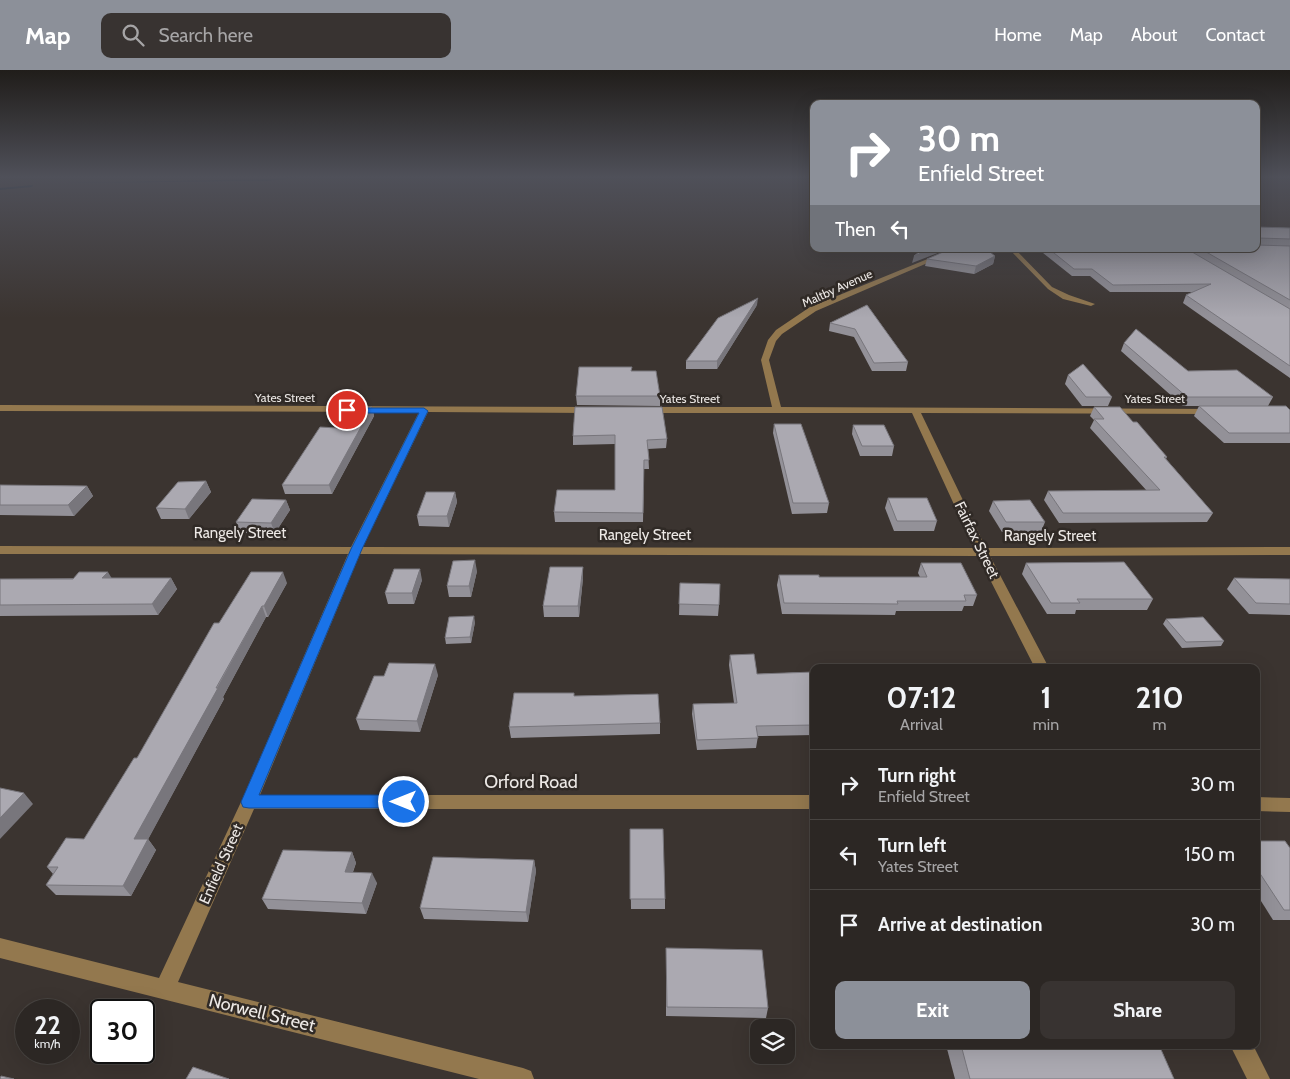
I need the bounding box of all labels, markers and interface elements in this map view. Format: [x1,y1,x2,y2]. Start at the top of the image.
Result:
search box [101,13,451,58]
text: Map [25,21,71,50]
icon: search [119,21,147,49]
text: Search here [159,24,253,47]
text: Home [994,24,1042,46]
text: Map [1070,24,1103,46]
text: About [1131,24,1177,46]
text: Contact [1205,24,1265,46]
text: 30 m [918,117,1000,160]
icon: right [835,120,900,185]
text: Enfield Street [918,160,1044,187]
icon: left [886,215,914,243]
text: Then [835,218,876,241]
street label: Maltby Avenue [799,266,875,310]
pin [326,389,368,431]
street label: Yates Street [254,390,315,405]
street label: Yates Street [659,391,720,406]
street label: Yates Street [1124,391,1185,406]
icon: arrive [333,396,361,424]
street label: Fairfax Street [951,499,1003,581]
street label: Rangely Street [194,524,286,542]
street label: Rangely Street [599,526,691,544]
street label: Rangely Street [1004,527,1096,545]
text: 07:12 [886,679,956,716]
text: 1 [1040,679,1052,716]
text: 210 [1136,679,1184,716]
text: Arrival [900,715,943,734]
text: min [1033,715,1059,734]
text: m [1153,715,1167,734]
text: Turn right [878,764,956,787]
street label: Orford Road [484,771,578,793]
icon: right [835,771,863,799]
text: 30 m [1191,773,1235,796]
position arrow [377,775,429,827]
text: Enfield Street [878,787,970,806]
street label: Enfield Street [195,821,247,907]
text: Turn left [878,834,946,857]
icon: left [835,841,863,869]
text: 150 m [1184,843,1235,866]
text: Yates Street [878,857,958,876]
icon: arrive [835,911,863,939]
text: Arrive at destination [878,913,1042,936]
text: 30 m [1191,913,1235,936]
button: Exit [835,981,1030,1039]
button: Share [1040,981,1235,1039]
street label: Norwell Street [206,989,318,1037]
speed limit sign: 30 [90,999,155,1064]
text: 22 [34,1010,61,1040]
map controls [750,1019,795,1064]
button: layers [750,1019,795,1064]
text: km/h [34,1036,61,1051]

